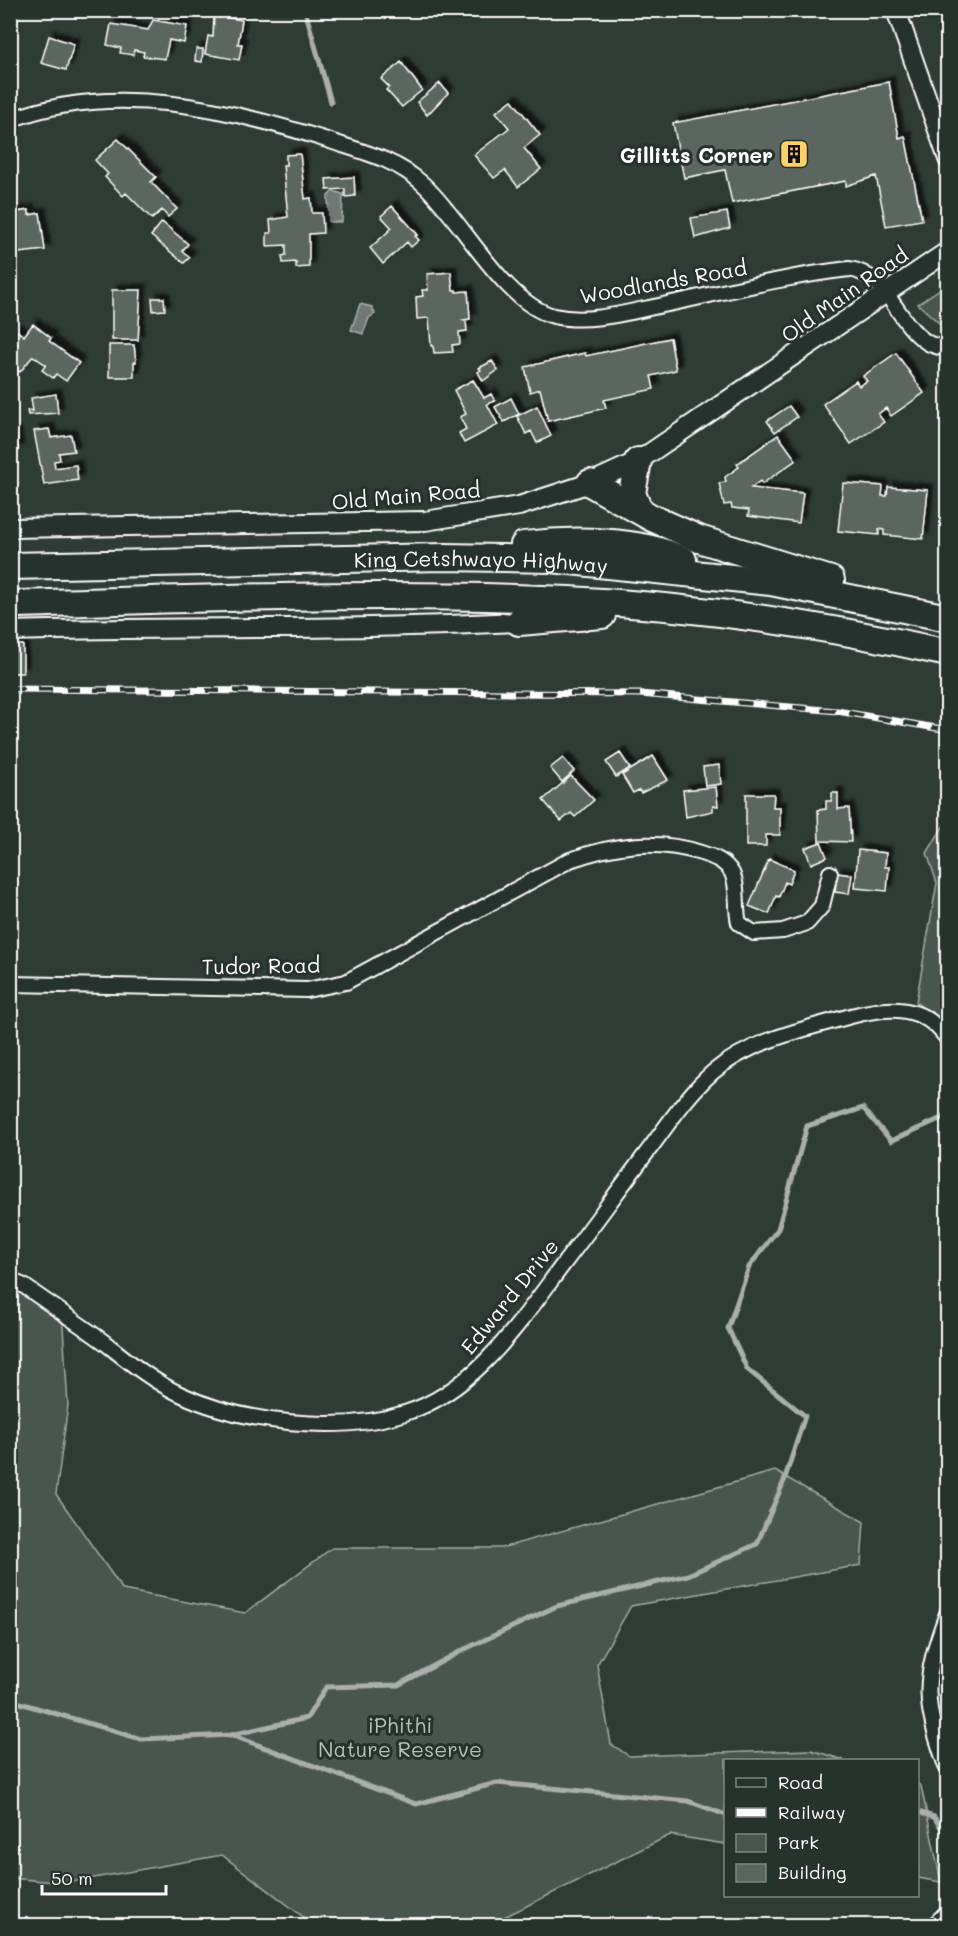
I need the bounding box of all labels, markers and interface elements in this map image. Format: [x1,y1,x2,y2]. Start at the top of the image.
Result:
building icon: Gillitts Corner [778,138,810,170]
place label: Gillitts Corner [620,141,773,168]
street label: Old Main Road [775,240,913,348]
street label: Woodlands Road [577,253,749,309]
street label: Old Main Road [331,475,481,515]
street label: King Cetshwayo Highway [353,543,609,578]
street label: Tudor Road [202,950,320,980]
street label: Edward Drive [454,1233,564,1359]
park label: iPhithi Nature Reserve [318,1711,482,1762]
legend [724,1759,919,1897]
text: Road [778,1770,823,1794]
text: Railway [778,1800,845,1824]
text: Park [778,1830,819,1854]
scale bar [42,1858,166,1896]
text: Building [778,1860,846,1884]
text: 50 m [51,1866,93,1890]

